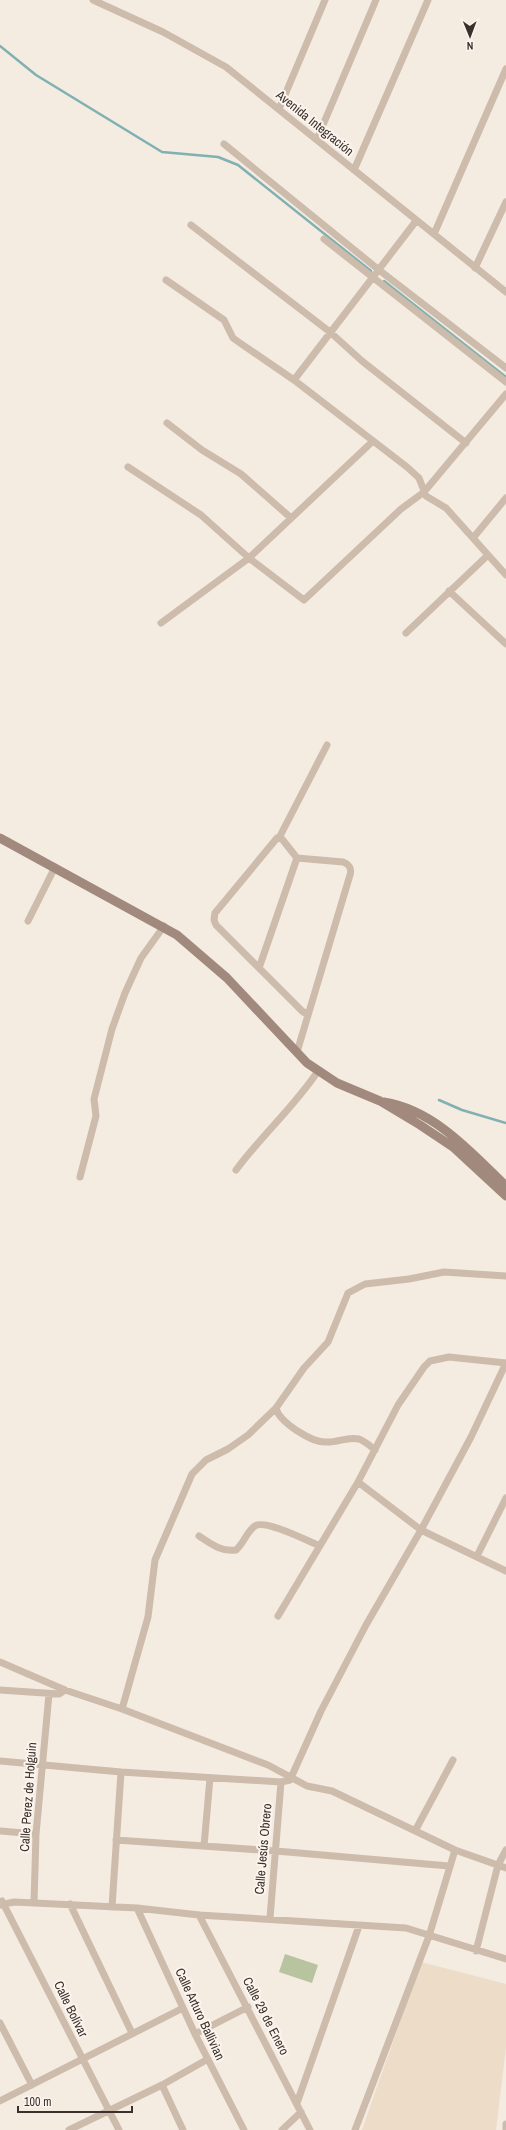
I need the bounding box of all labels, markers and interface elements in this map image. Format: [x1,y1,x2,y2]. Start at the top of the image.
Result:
north arrow [450,16,490,56]
text: N [467,39,474,53]
street label: Avenida Integración [272,86,357,160]
street label: Calle Perez de Holguin [16,1742,40,1852]
street label: Calle Jesús Obrero [251,1803,275,1895]
street label: Calle Arturo Ballivian [171,1965,229,2063]
street label: Calle 29 de Enero [239,1974,293,2058]
street label: Calle Bolívar [50,1978,92,2040]
scale bar [18,2088,132,2114]
text: 100 m [24,2094,51,2110]

